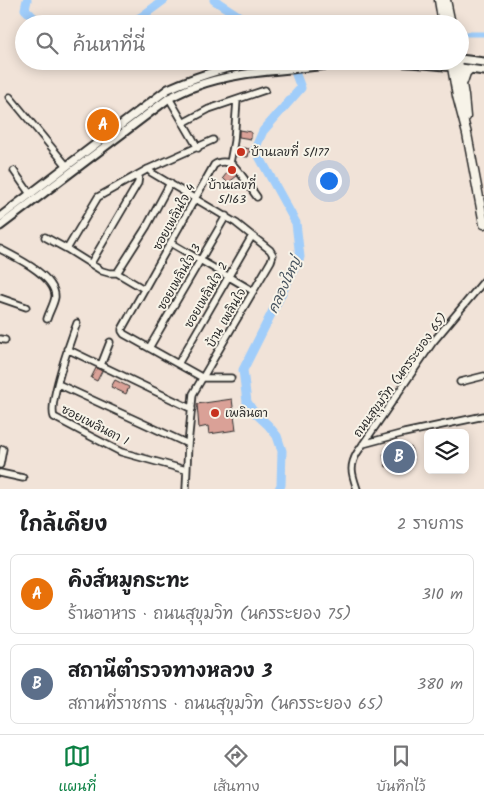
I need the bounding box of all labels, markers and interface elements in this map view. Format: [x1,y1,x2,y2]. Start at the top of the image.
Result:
search box [15,15,469,70]
icon: search [33,29,61,57]
text: ค้นหาที่นี่ [73,31,145,61]
pin: A [87,106,119,144]
place label: บ้านเลขที่ 5/177 [251,141,329,162]
marker: บ้านเลขที่ 5/177 [235,146,247,158]
marker: บ้านเลขที่ 5/163 [226,164,238,176]
your location [316,168,342,194]
place label: บ้านเลขที่ 5/163 [208,174,256,209]
street label: ซอยเพลินใจ 4 [148,180,201,254]
street label: ซอยเพลินใจ 3 [153,240,206,314]
water label: คลองใหญ่ [262,251,309,317]
street label: ซอยเพลินใจ 2 [180,258,233,332]
street label: บ้าน เพลินใจ [202,285,251,352]
street label: ถนนสุขุมวิท (นครระยอง 65) [349,309,452,441]
street label: ซอยเพลินตา 1 [58,400,132,451]
place label: เพลินตา [225,404,268,423]
marker: เพลินตา [209,407,221,419]
map controls [424,429,469,474]
button: layers [424,429,469,474]
pin: B [383,438,415,476]
text: ใกล้เคียง [20,509,107,542]
text: 2 รายการ [397,512,464,537]
text: คิงส์หมูกระทะ [68,567,189,597]
text: A [32,582,42,607]
text: 310 m [422,582,463,607]
text: ร้านอาหาร · ถนนสุขุมวิท (นครระยอง 75) [68,602,351,627]
text: สถานีตำรวจทางหลวง 3 [68,657,272,687]
text: B [32,672,42,697]
text: 380 m [417,672,463,697]
text: สถานที่ราชการ · ถนนสุขุมวิท (นครระยอง 65) [68,692,384,717]
tab: แผนที่ [58,742,96,798]
tab: เส้นทาง [213,742,259,798]
tab: บันทึกไว้ [376,742,426,798]

